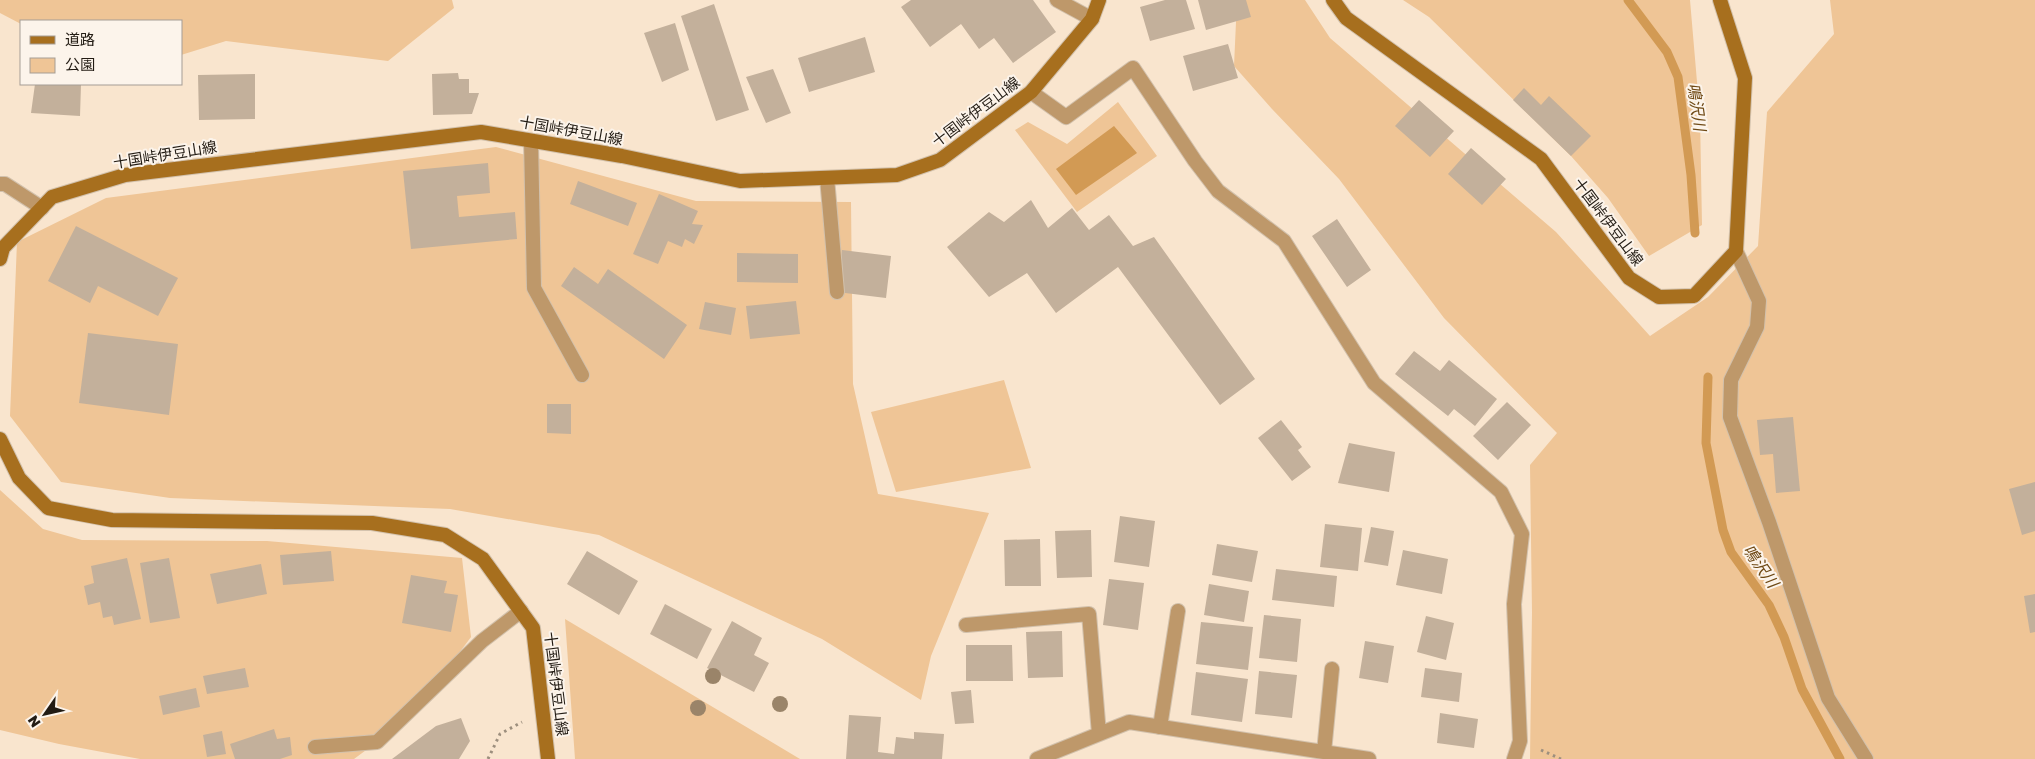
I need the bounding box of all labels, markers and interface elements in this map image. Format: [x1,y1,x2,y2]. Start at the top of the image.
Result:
legend [20,20,182,85]
text: 道路 [65,30,95,48]
text: 公園 [65,55,95,73]
street label: 十国峠伊豆山線 [928,72,1023,150]
water label: 鳴沢川 [1684,82,1711,134]
street label: 十国峠伊豆山線 [518,112,624,148]
street label: 十国峠伊豆山線 [112,137,218,171]
street label: 十国峠伊豆山線 [1570,174,1648,269]
water label: 鳴沢川 [1739,541,1784,593]
street label: 十国峠伊豆山線 [542,631,572,737]
north arrow [20,689,70,739]
text: N [24,712,44,731]

